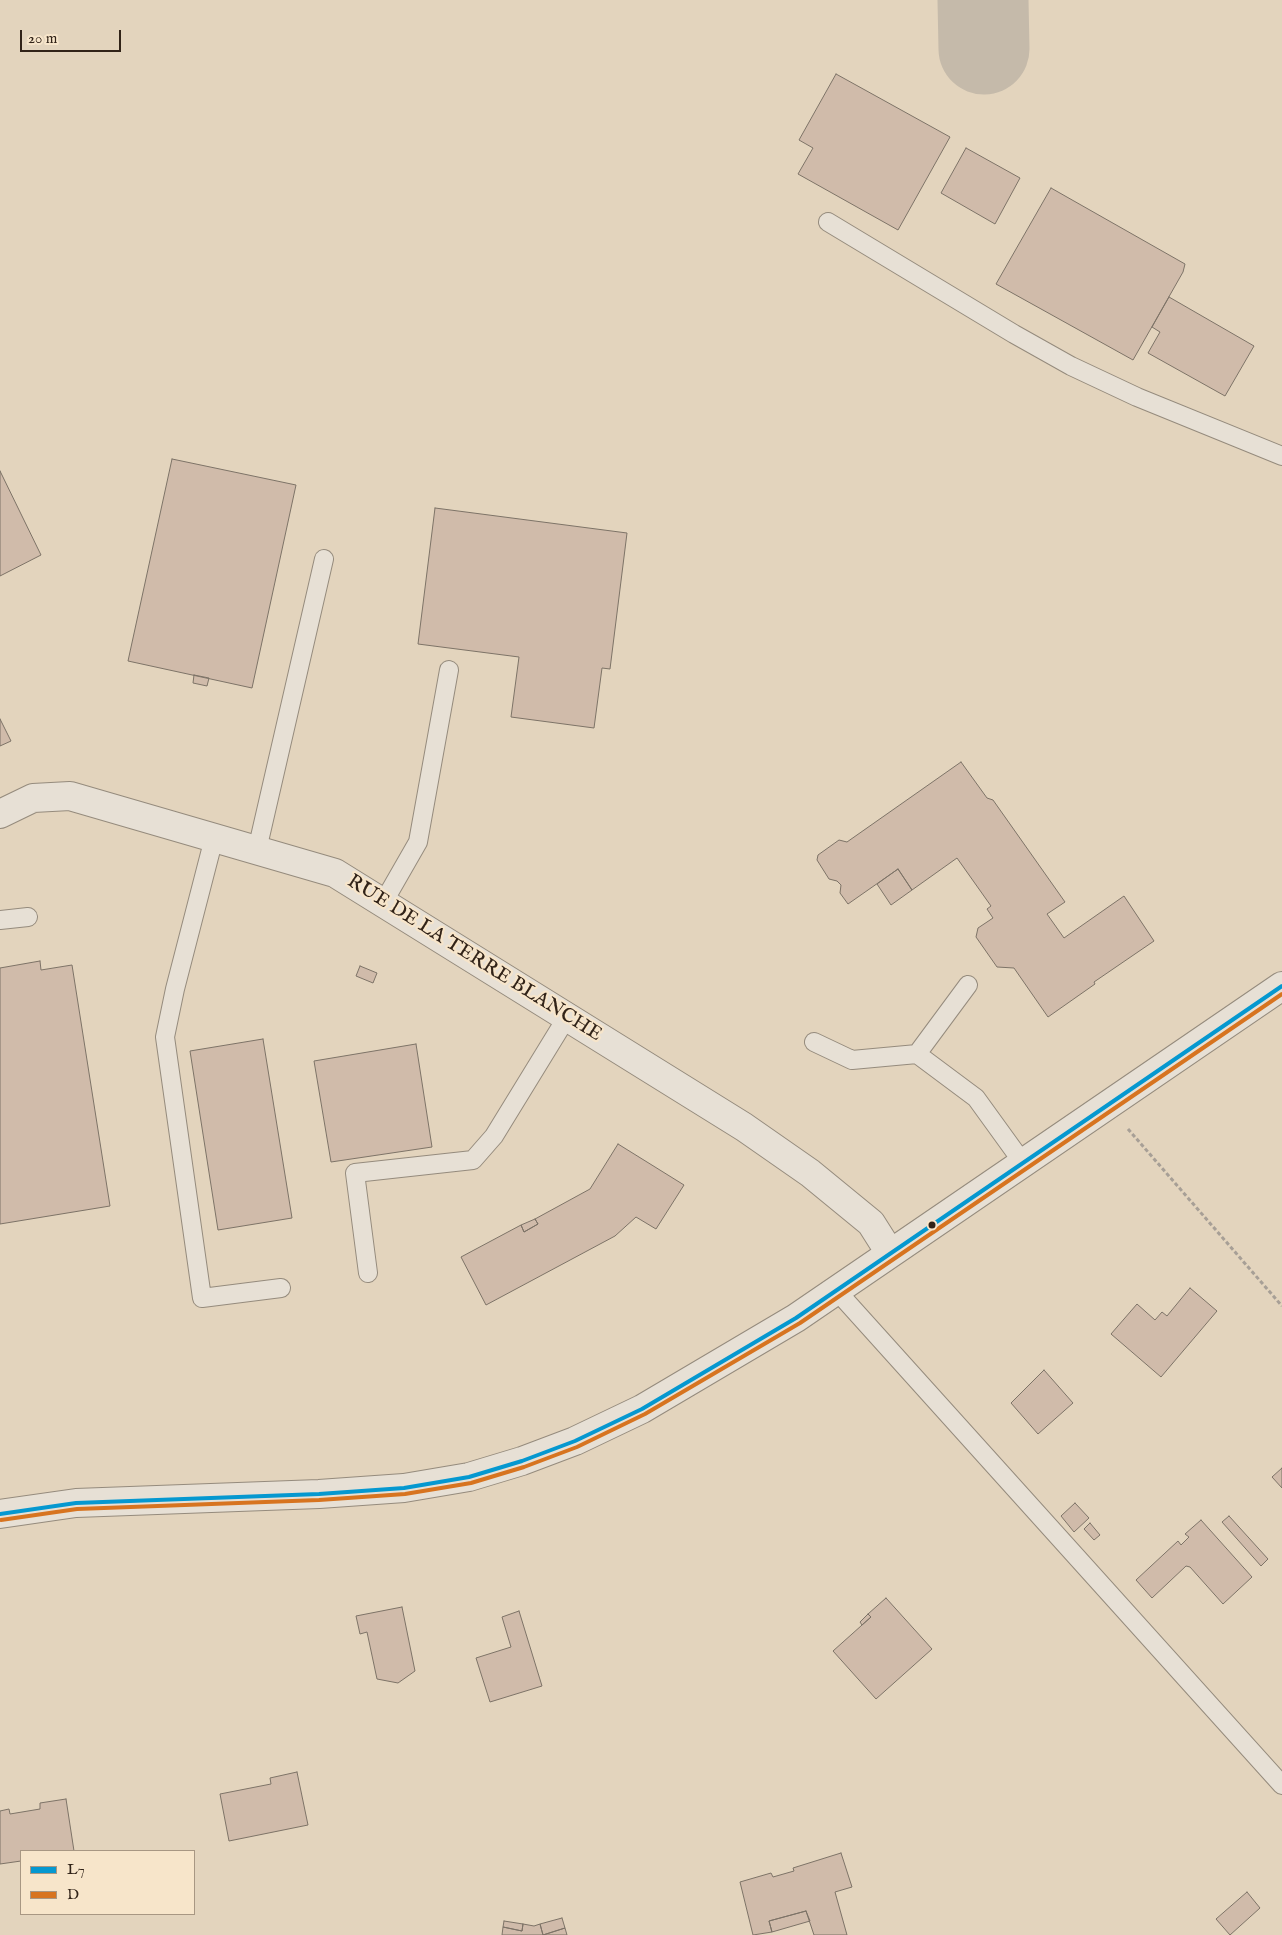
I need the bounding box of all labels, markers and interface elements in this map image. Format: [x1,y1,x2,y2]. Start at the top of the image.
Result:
scale bar [22,20,124,52]
text: 20 m [28,29,57,48]
street label: RUE DE LA TERRE BLANCHE [342,870,606,1048]
unlabelled marker [927,1220,937,1230]
legend [20,1850,195,1915]
text: L7 [67,1860,85,1879]
text: D [67,1885,79,1904]

